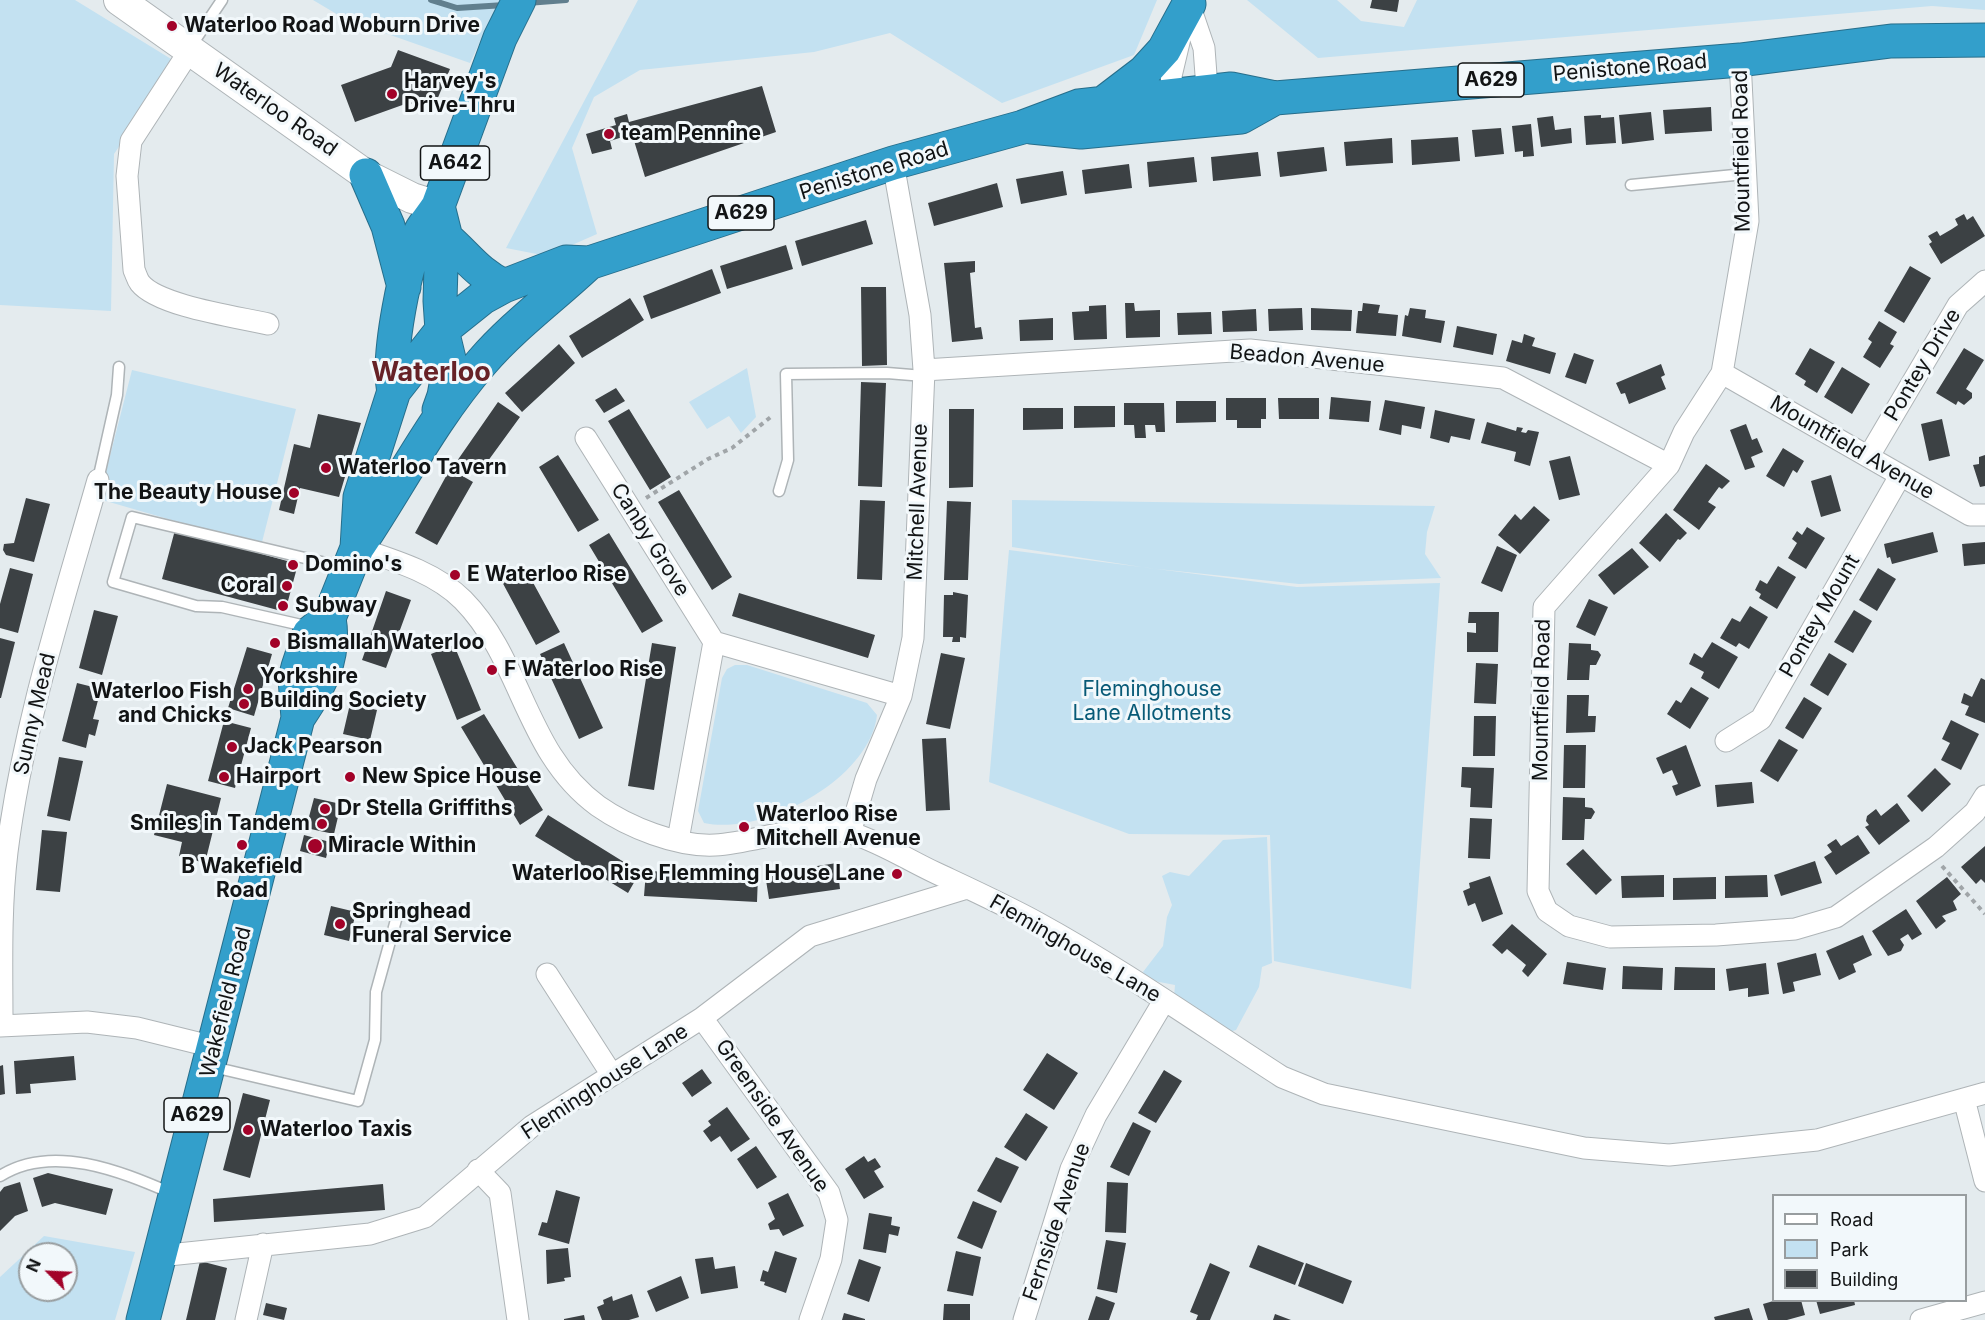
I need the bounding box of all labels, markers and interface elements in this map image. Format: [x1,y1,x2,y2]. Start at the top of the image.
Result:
place label: Waterloo Road Woburn Drive [184,13,480,39]
marker: Waterloo Road Woburn Drive [165,19,179,33]
street label: Penistone Road [1552,49,1708,87]
street label: Waterloo Road [208,58,342,162]
road number: A629 [1458,63,1524,97]
place label: Harvey's Drive-Thru [404,69,515,119]
street label: Mountfield Road [1728,70,1756,232]
marker: Harvey's Drive-Thru [385,87,399,101]
place label: team Pennine [621,121,761,147]
marker: team Pennine [602,127,616,141]
street label: Penistone Road [796,136,952,206]
road number: A642 [420,146,490,180]
road number: A629 [708,196,774,230]
street label: Pontey Drive [1880,304,1966,426]
street label: Beadon Avenue [1228,340,1386,378]
district label: Waterloo [371,357,491,389]
street label: Mountfield Avenue [1765,391,1939,505]
street label: Mitchell Avenue [903,423,933,581]
place label: Waterloo Tavern [338,455,507,481]
marker: Waterloo Tavern [319,461,333,475]
street label: Canby Grove [605,479,695,601]
place label: The Beauty House [94,480,282,506]
marker: The Beauty House [287,486,301,500]
street label: Pontey Mount [1775,550,1865,682]
place label: Domino's [305,552,402,578]
marker: Domino's [286,558,300,572]
place label: E Waterloo Rise [467,562,627,588]
marker: E Waterloo Rise [448,568,462,582]
place label: Coral [220,573,275,599]
marker: Coral [280,579,294,593]
place label: Subway [295,593,377,619]
marker: Subway [276,599,290,613]
street label: Mountfield Road [1528,619,1556,781]
place label: Bismallah Waterloo [287,630,484,656]
marker: Bismallah Waterloo [268,636,282,650]
street label: Sunny Mead [9,651,61,777]
place label: F Waterloo Rise [504,657,663,683]
marker: F Waterloo Rise [485,663,499,677]
place label: Yorkshire Building Society [260,664,427,714]
park label: Fleminghouse Lane Allotments [1072,677,1232,727]
place label: Waterloo Fish and Chicks [91,679,232,729]
marker: Yorkshire Building Society [241,682,255,696]
marker: Waterloo Fish and Chicks [237,697,251,711]
place label: Jack Pearson [244,734,383,760]
marker: Jack Pearson [225,740,239,754]
place label: Hairport [236,764,321,790]
place label: New Spice House [362,764,541,790]
marker: Hairport [217,770,231,784]
marker: New Spice House [343,770,357,784]
place label: Dr Stella Griffiths [337,796,512,822]
marker: Dr Stella Griffiths [318,802,332,816]
place label: Waterloo Rise Mitchell Avenue [756,802,921,852]
place label: Smiles in Tandem [130,811,310,837]
marker: Smiles in Tandem [315,817,329,831]
marker: Waterloo Rise Mitchell Avenue [737,820,751,834]
place label: Miracle Within [328,833,476,859]
marker: Miracle Within [306,837,324,855]
marker: B Wakefield Road [235,838,249,852]
place label: B Wakefield Road [181,854,303,904]
place label: Waterloo Rise Flemming House Lane [512,861,885,887]
marker: Waterloo Rise Flemming House Lane [890,867,904,881]
street label: Fleminghouse Lane [985,890,1165,1008]
place label: Springhead Funeral Service [352,899,512,949]
marker: Springhead Funeral Service [333,917,347,931]
street label: Wakefield Road [195,924,257,1080]
street label: Fleminghouse Lane [517,1019,693,1145]
street label: Greenside Avenue [710,1035,834,1197]
road number: A629 [164,1098,230,1132]
place label: Waterloo Taxis [260,1117,412,1143]
marker: Waterloo Taxis [241,1123,255,1137]
street label: Fernside Avenue [1018,1140,1096,1304]
legend [1772,1194,1967,1302]
text: Road [1830,1209,1873,1230]
text: Park [1830,1239,1869,1260]
north arrow [18,1242,78,1302]
text: N [22,1256,45,1275]
text: Building [1830,1269,1898,1290]

